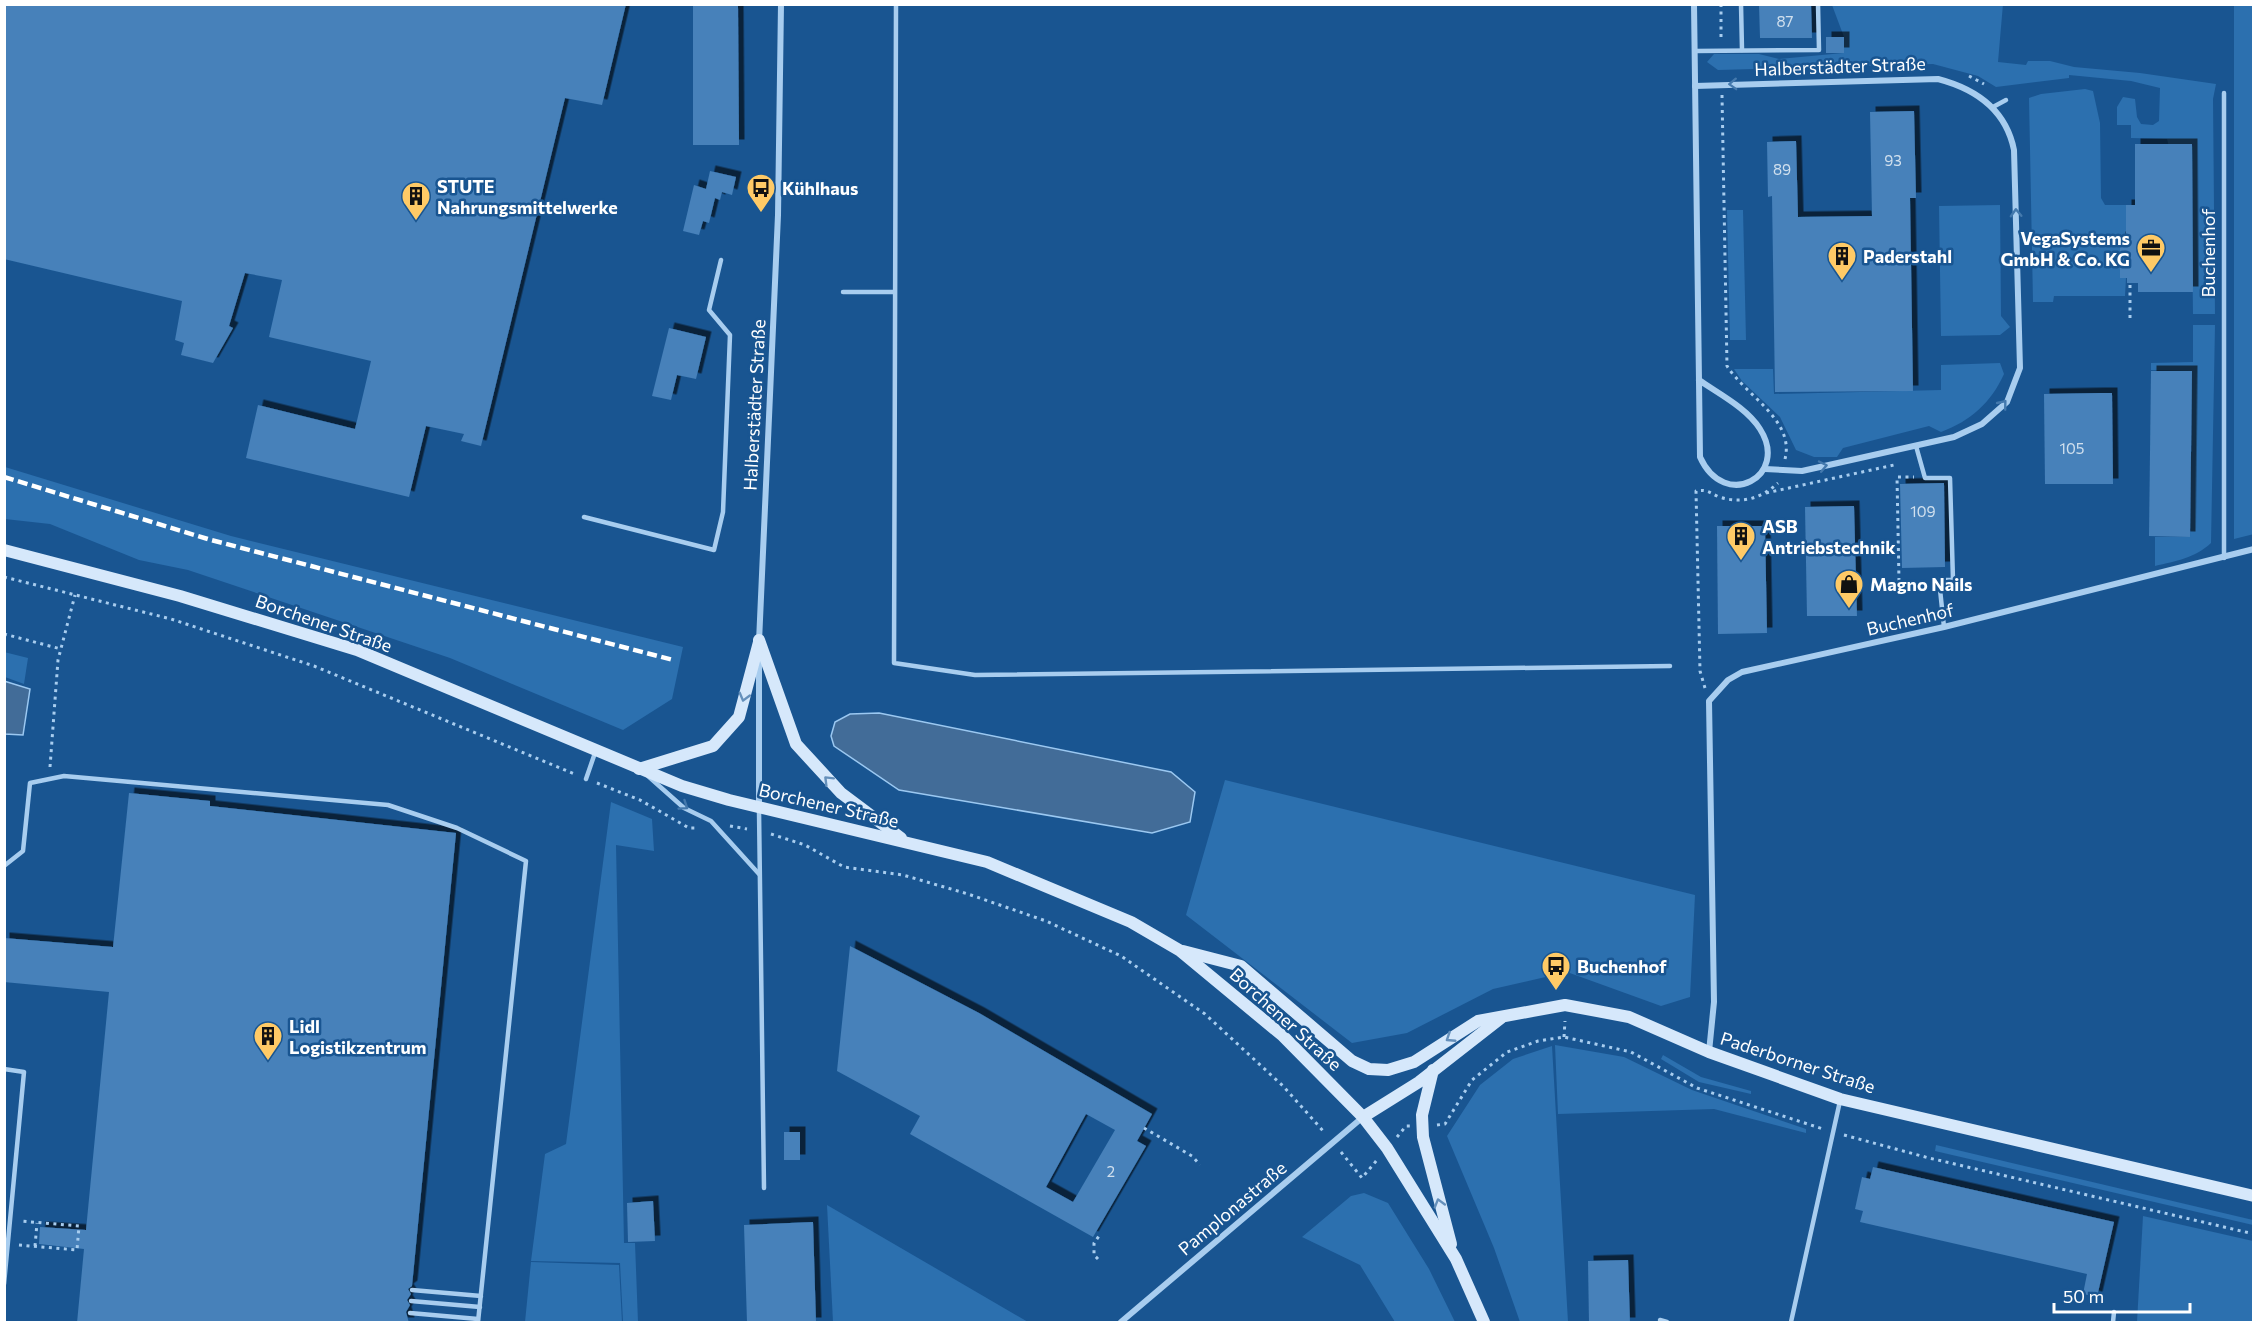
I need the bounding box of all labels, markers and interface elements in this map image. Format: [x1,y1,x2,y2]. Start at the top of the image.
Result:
house number: 87 [1777,12,1794,30]
street label: Halberstädter Straße [1754,52,1926,80]
one-way arrow [1728,78,1737,91]
house number: 93 [1884,151,1902,169]
house number: 89 [1773,160,1791,178]
bus stop icon: Kühlhaus [745,172,777,214]
place label: STUTE Nahrungsmittelwerke [437,175,618,218]
place label: Kühlhaus [782,177,858,199]
building icon: STUTE Nahrungsmittelwerke [400,180,432,222]
street label: Buchenhof [2197,208,2219,297]
one-way arrow [2010,209,2022,218]
place label: VegaSystems GmbH & Co. KG [2000,227,2130,270]
office icon: VegaSystems GmbH & Co. KG [2135,232,2167,274]
building icon: Paderstahl [1826,240,1858,282]
place label: Paderstahl [1863,245,1952,267]
street label: Halberstädter Straße [739,319,769,491]
one-way arrow [1996,400,2007,411]
house number: 105 [2060,439,2084,457]
one-way arrow [1818,461,1828,474]
house number: 109 [1910,502,1936,520]
place label: ASB Antriebstechnik [1762,515,1896,558]
building icon: ASB Antriebstechnik [1725,520,1757,562]
shop icon: Magno Nails [1833,568,1865,610]
place label: Magno Nails [1870,573,1972,595]
street label: Borchener Straße [253,589,395,657]
street label: Buchenhof [1864,598,1957,640]
one-way arrow [739,692,752,702]
one-way arrow [824,777,835,788]
street label: Borchener Straße [757,778,901,832]
one-way arrow [677,799,688,810]
bus stop icon: Buchenhof [1540,950,1572,992]
place label: Buchenhof [1577,955,1667,977]
street label: Borchener Straße [1226,963,1346,1075]
place label: Lidl Logistikzentrum [289,1015,426,1058]
building icon: Lidl Logistikzentrum [252,1020,284,1062]
street label: Paderborner Straße [1718,1027,1878,1097]
one-way arrow [1446,1031,1457,1042]
street label: Pamplonastraße [1173,1156,1291,1260]
house number: 2 [1107,1162,1115,1180]
one-way arrow [1434,1198,1446,1209]
scale bar [2054,1276,2190,1314]
text: 50 m [2063,1285,2104,1307]

